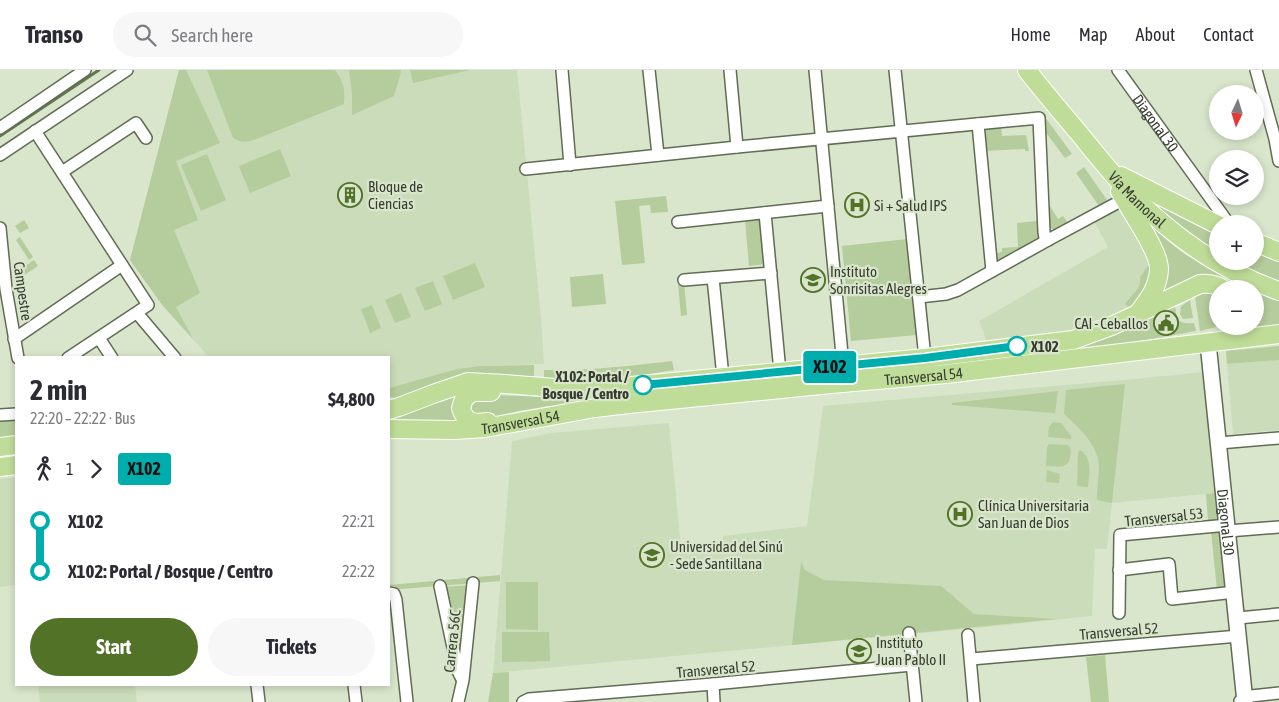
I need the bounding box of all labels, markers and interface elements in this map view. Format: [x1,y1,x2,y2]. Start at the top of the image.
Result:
search box [113,12,463,57]
text: Transo [25,21,83,48]
icon: search [131,21,159,49]
text: Search here [171,24,253,46]
text: Home [1011,24,1051,45]
text: Map [1079,24,1108,45]
text: About [1136,24,1175,45]
text: Contact [1203,24,1254,45]
north arrow [1209,85,1264,140]
map controls [1209,85,1264,335]
street label: Diagonal 30 [1130,91,1182,155]
button: layers [1209,150,1264,205]
street label: Vía Mamonal [1105,167,1169,231]
place label: Bloque de Ciencias [368,178,423,212]
building icon: Bloque de Ciencias [337,182,363,208]
hospital icon: Si + Salud IPS [844,192,870,218]
place label: Si + Salud IPS [874,197,947,214]
button: + [1209,215,1264,270]
street label: Campestre [10,260,36,322]
place label: Instituto Sonrisitas Alegres [830,263,927,297]
school or university icon: Instituto Sonrisitas Alegres [800,267,826,293]
button: − [1209,280,1264,335]
public building icon: CAI - Ceballos [1153,310,1179,336]
place label: CAI - Ceballos [1074,315,1148,332]
marker: X102 [1007,336,1027,356]
place label: X102 [1030,338,1059,355]
line badge: X102 [795,351,865,383]
text: X102 [813,356,847,377]
street label: Transversal 54 [883,364,964,388]
place label: X102: Portal / Bosque / Centro [543,368,630,402]
text: 2 min [30,374,87,406]
marker: X102: Portal / Bosque / Centro [633,375,653,395]
text: $4,800 [328,388,375,410]
street label: Transversal 54 [481,406,561,437]
text: 22:20 – 22:22 · Bus [30,409,135,427]
icon: walk [30,455,58,483]
icon: forward [82,455,110,483]
text: X102 [128,458,161,479]
text: 1 [66,460,74,478]
street label: Diagonal 30 [1215,488,1238,556]
place label: Clínica Universitaria San Juan de Dios [978,497,1089,531]
hospital icon: Clínica Universitaria San Juan de Dios [947,501,973,527]
street label: Transversal 53 [1124,504,1204,530]
text: X102 [68,510,103,532]
text: 22:21 [342,512,375,530]
place label: Universidad del Sinú - Sede Santillana [670,538,783,572]
school or university icon: Universidad del Sinú - Sede Santillana [639,542,665,568]
text: X102: Portal / Bosque / Centro [68,560,273,582]
text: 22:22 [342,562,375,580]
street label: Carrera 56C [440,608,464,673]
button: Start [30,618,198,676]
button: Tickets [208,618,375,676]
street label: Transversal 52 [1079,619,1159,643]
place label: Instituto Juan Pablo II [876,634,946,668]
school or university icon: Instituto Juan Pablo II [846,638,872,664]
street label: Transversal 52 [676,657,756,681]

